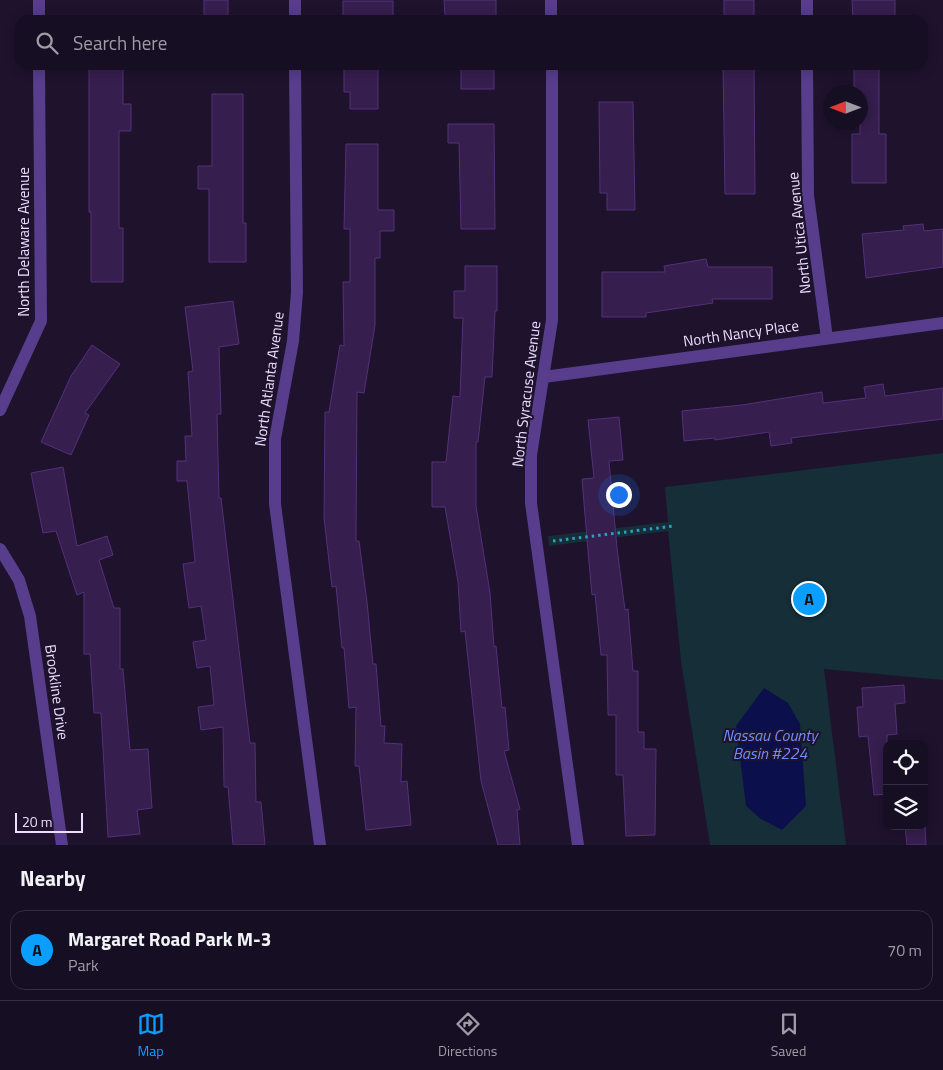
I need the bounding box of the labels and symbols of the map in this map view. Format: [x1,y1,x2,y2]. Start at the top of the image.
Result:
north arrow [823,85,868,130]
street label: North Delaware Avenue [12,167,35,317]
street label: North Utica Avenue [781,171,817,295]
street label: North Atlanta Avenue [248,310,290,448]
street label: North Nancy Place [682,314,800,352]
street label: North Syracuse Avenue [506,320,546,468]
your location [606,482,632,508]
pin: A [793,580,825,618]
street label: Brookline Drive [39,643,75,741]
water label: Nassau County Basin #224 [722,723,819,765]
scale bar [15,810,82,833]

